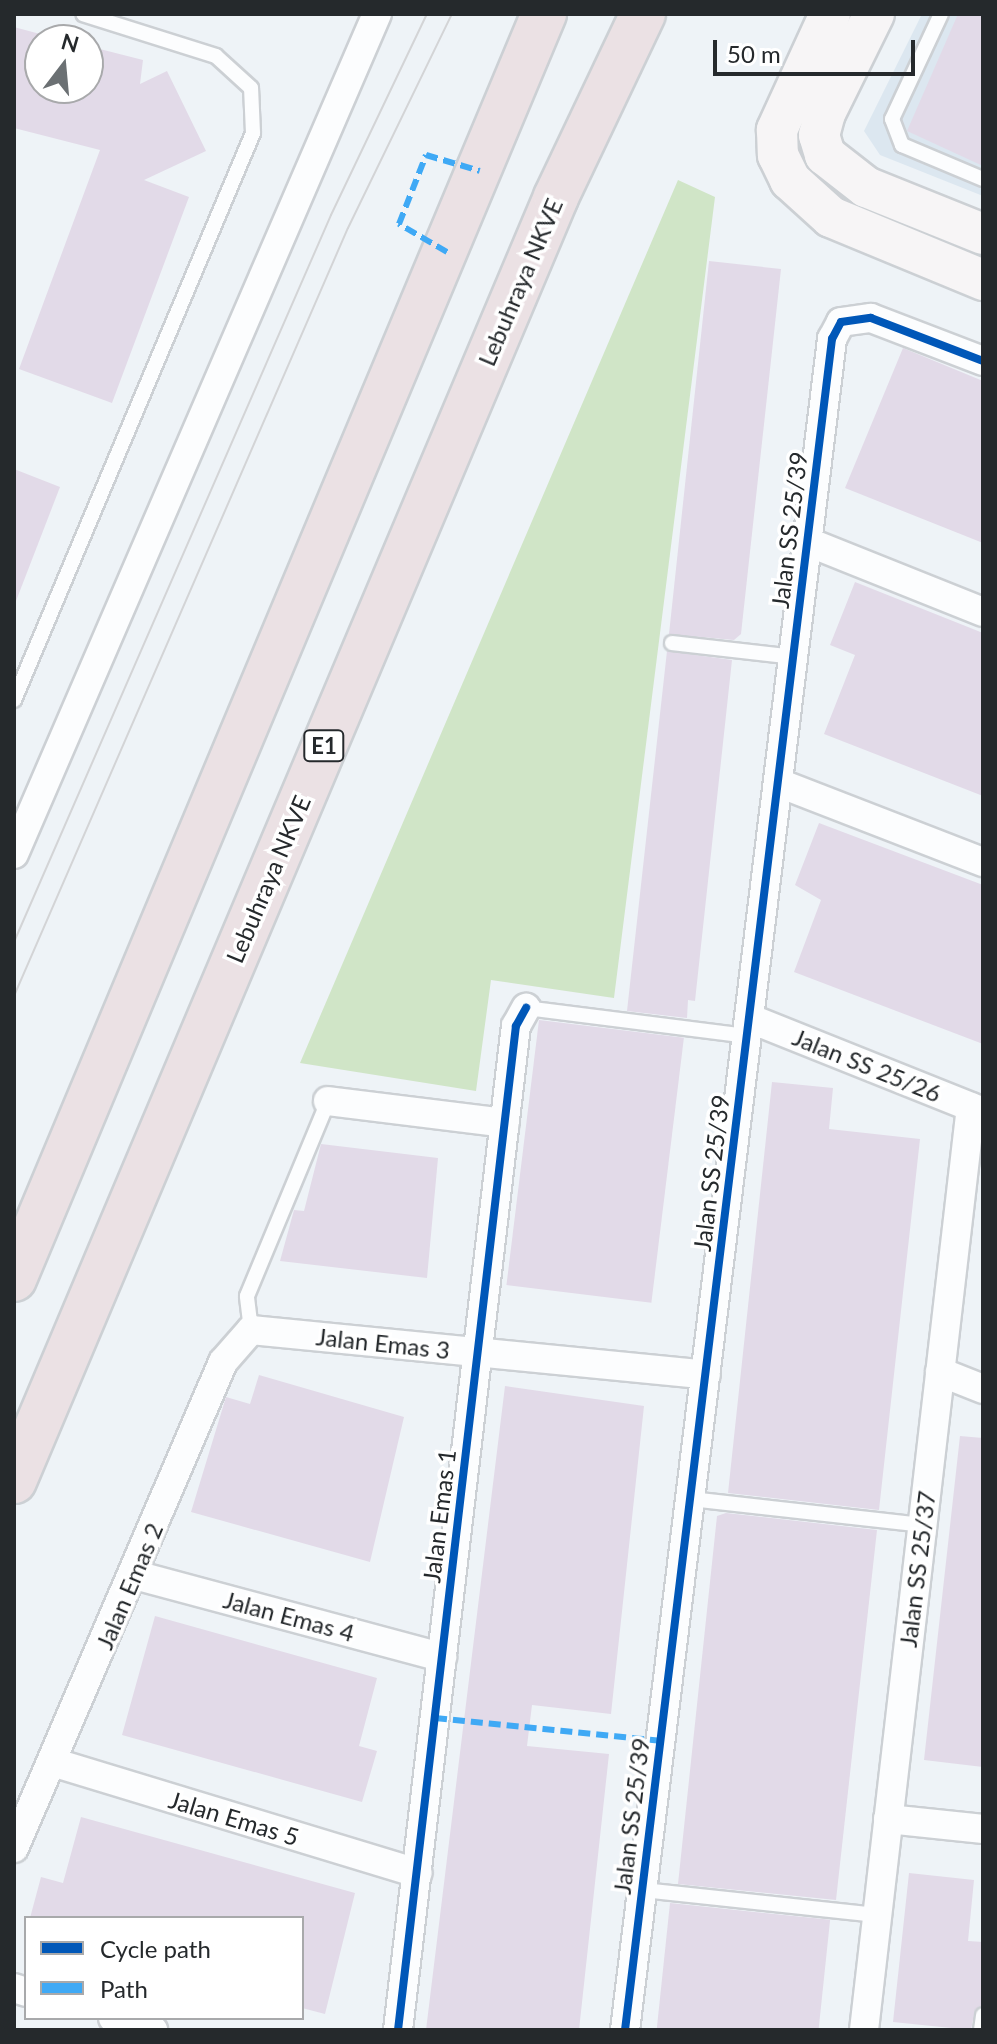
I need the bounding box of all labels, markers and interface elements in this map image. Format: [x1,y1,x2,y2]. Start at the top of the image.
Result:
north arrow [24,24,104,104]
scale bar [717,24,919,74]
text: N [58,27,82,58]
text: 50 m [727,39,781,68]
street label: Lebuhraya NKVE [472,194,568,370]
street label: Jalan SS 25/39 [765,450,813,610]
road number: E1 [302,728,346,764]
street label: Lebuhraya NKVE [220,791,316,967]
street label: Jalan SS 25/26 [789,1022,945,1108]
street label: Jalan SS 25/39 [687,1093,735,1253]
street label: Jalan Emas 3 [315,1322,451,1364]
street label: Jalan Emas 1 [417,1448,461,1584]
street label: Jalan SS 25/37 [893,1489,941,1649]
street label: Jalan Emas 2 [89,1519,169,1653]
street label: Jalan Emas 4 [220,1585,358,1647]
street label: Jalan SS 25/39 [607,1736,655,1896]
street label: Jalan Emas 5 [166,1785,302,1851]
legend [24,1916,304,2020]
text: Cycle path [100,1934,211,1963]
text: Path [100,1974,148,2003]

